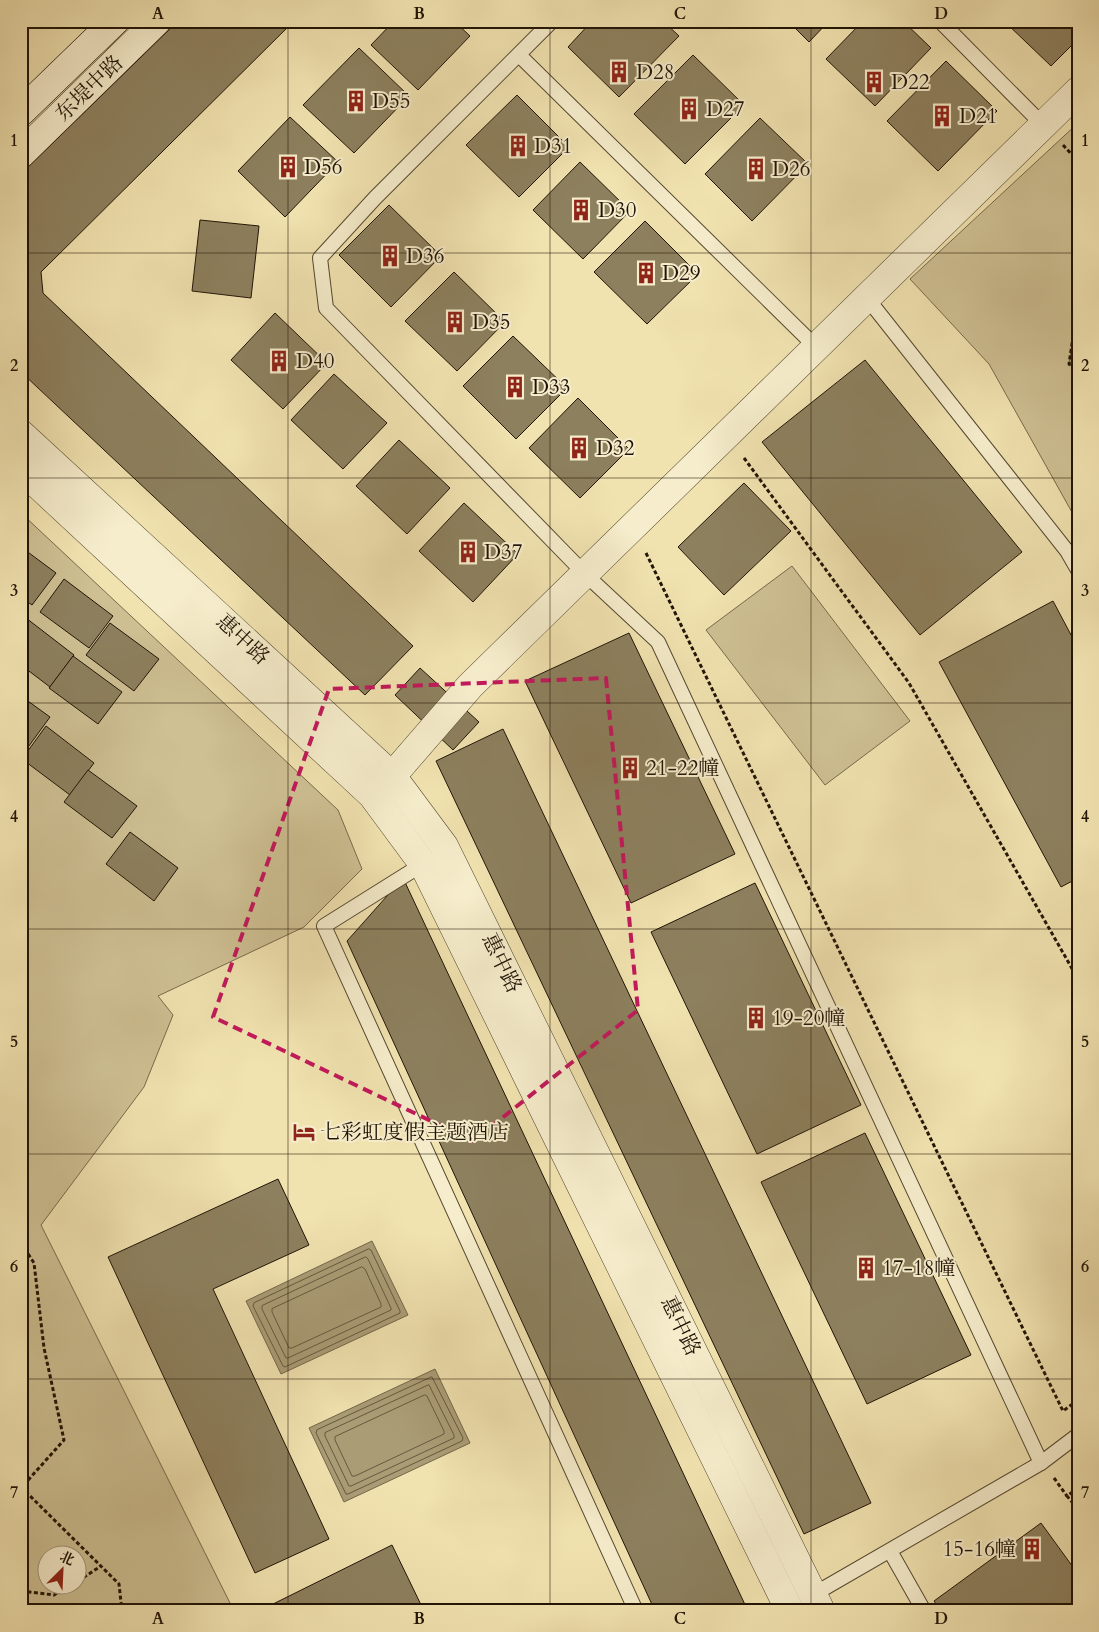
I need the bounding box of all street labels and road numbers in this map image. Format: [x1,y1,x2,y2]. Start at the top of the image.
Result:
street label: 东堤中路 [49,49,130,128]
street label: 惠中路 [210,607,276,671]
street label: 惠中路 [475,929,528,998]
street label: 惠中路 [654,1292,707,1361]

